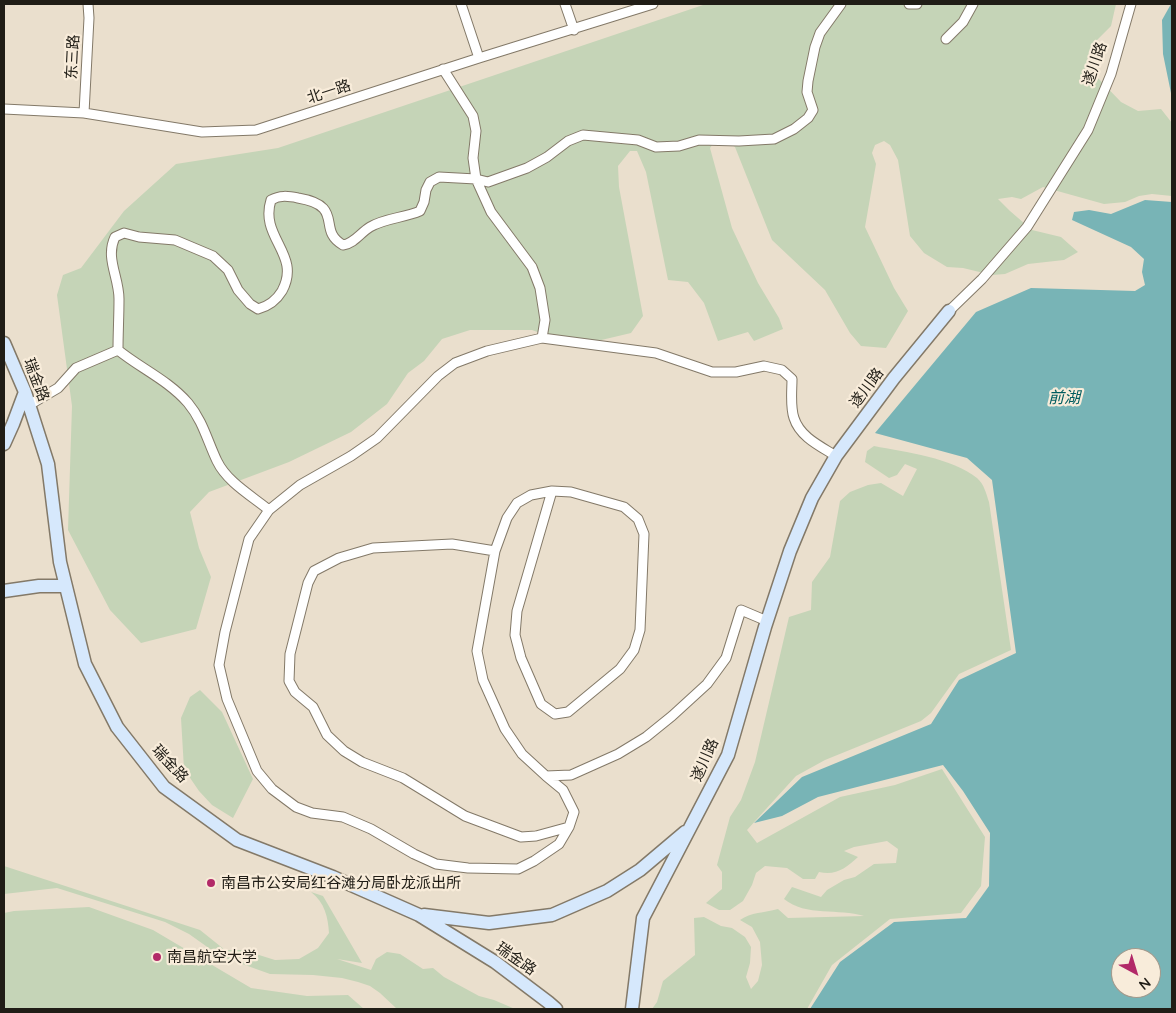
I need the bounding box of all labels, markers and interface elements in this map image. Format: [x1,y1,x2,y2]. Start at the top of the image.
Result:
street label: 东三路 [63,34,83,80]
street label: 遂川路 [1079,40,1111,88]
street label: 北一路 [305,76,353,108]
street label: 瑞金路 [20,356,52,404]
street label: 遂川路 [846,365,888,411]
water label: 前湖 [1048,388,1080,408]
street label: 遂川路 [688,736,722,784]
street label: 瑞金路 [148,741,192,787]
place label: 南昌市公安局红谷滩分局卧龙派出所 [221,874,461,892]
marker: 南昌市公安局红谷滩分局卧龙派出所 [205,877,217,889]
street label: 瑞金路 [492,939,540,979]
place label: 南昌航空大学 [167,948,257,966]
north arrow [1111,948,1161,998]
marker: 南昌航空大学 [151,951,163,963]
text: N [1135,974,1154,994]

